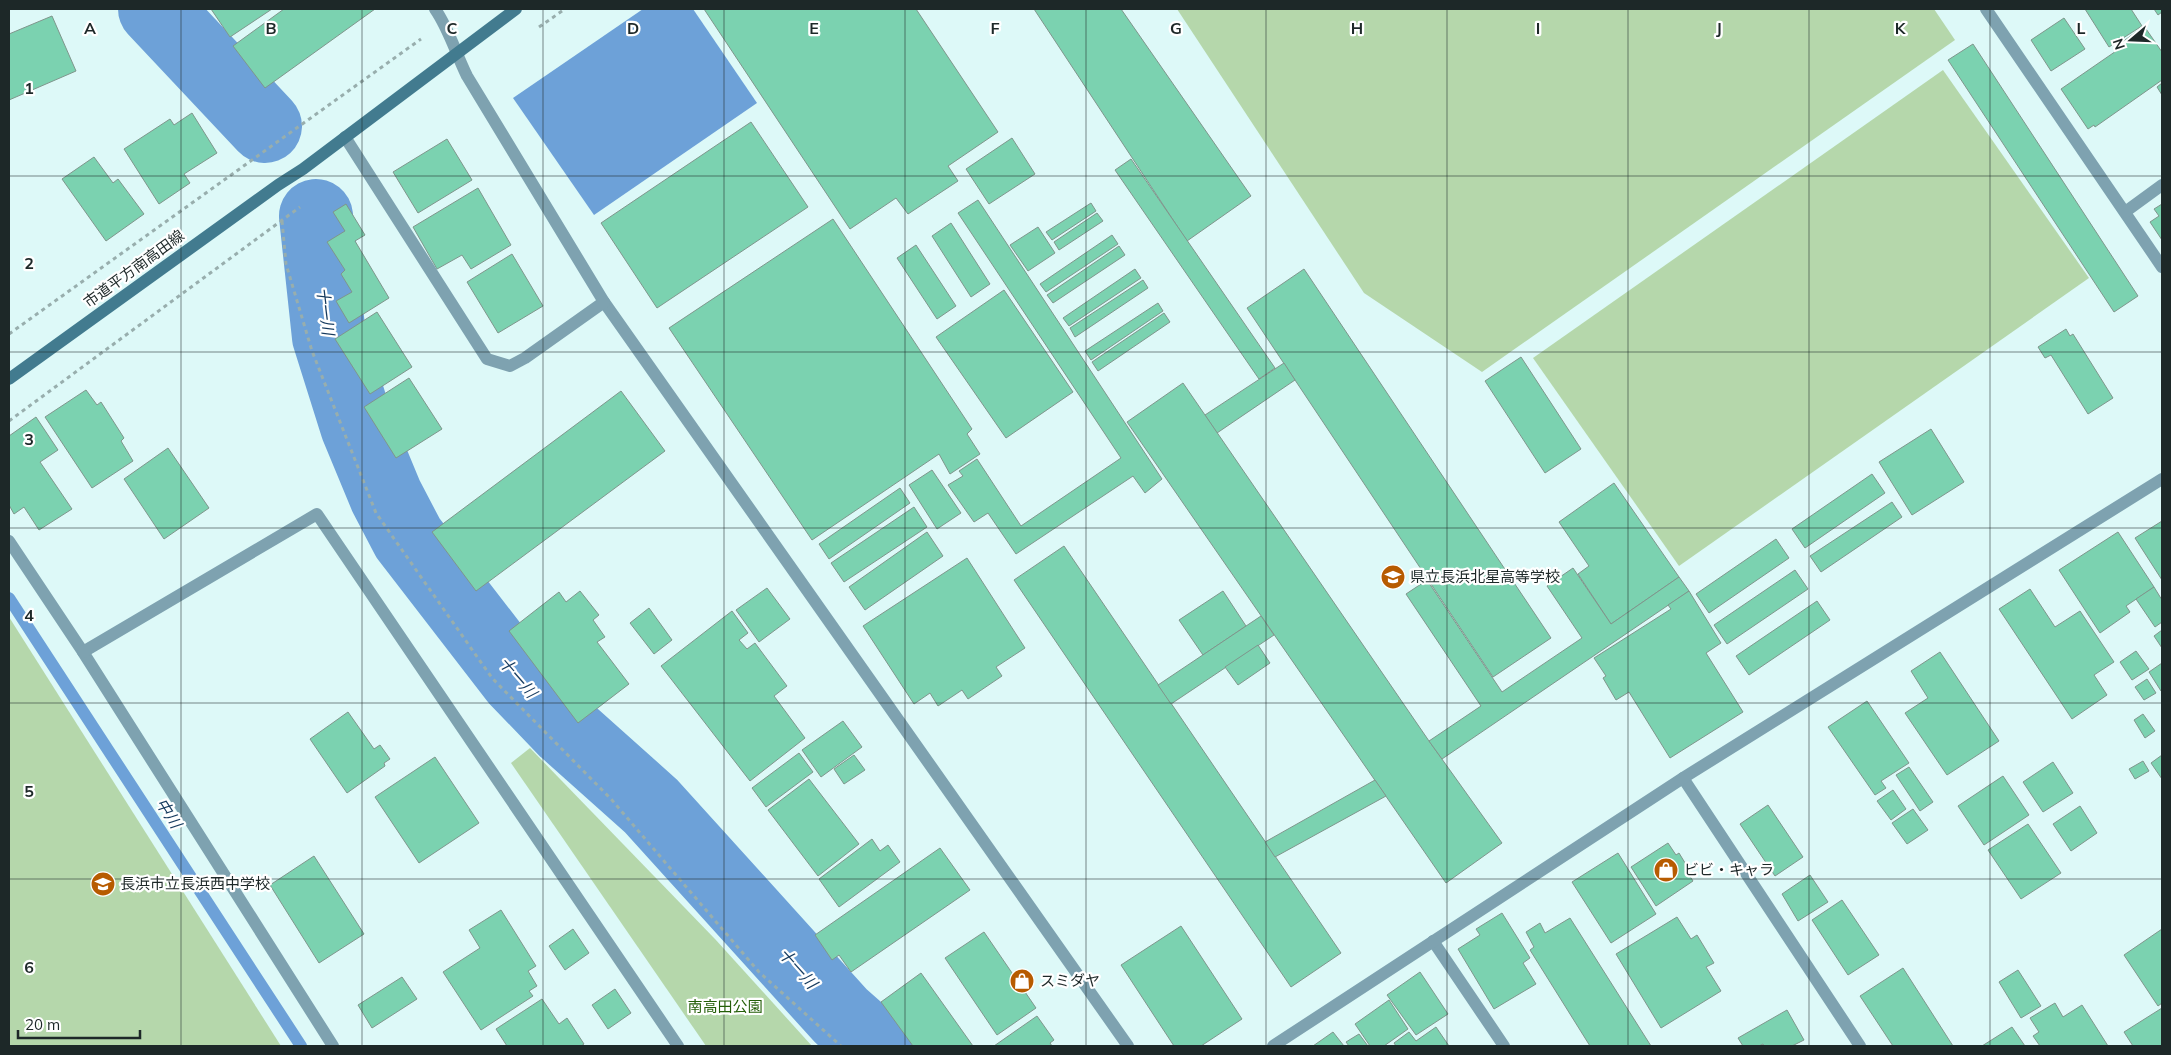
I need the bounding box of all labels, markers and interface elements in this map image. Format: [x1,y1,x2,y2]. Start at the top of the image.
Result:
north arrow [2106,15,2156,65]
text: A [84,18,96,38]
text: B [265,18,277,38]
text: C [447,18,458,38]
text: D [627,18,639,38]
text: E [809,18,819,38]
text: F [990,18,1000,38]
text: G [1170,18,1182,38]
text: H [1351,18,1363,38]
text: I [1536,18,1540,38]
text: J [1716,18,1722,38]
text: K [1895,18,1907,38]
text: L [2077,18,2086,38]
text: N [2108,36,2129,52]
text: 1 [24,78,34,98]
street label: 市道平方南高田線 [80,226,188,312]
text: 2 [24,253,34,273]
water label: 十一川 [313,286,339,338]
text: 3 [24,429,34,449]
school or university icon: 県立長浜北星高等学校 [1380,564,1406,590]
place label: 県立長浜北星高等学校 [1410,567,1560,586]
text: 4 [24,605,34,625]
water label: 十一川 [495,652,543,703]
text: 5 [24,781,34,801]
water label: 中川 [152,794,187,834]
shop icon: ビビ・キャラ [1653,857,1679,883]
place label: ビビ・キャラ [1684,860,1774,879]
school or university icon: 長浜市立長浜西中学校 [90,871,116,897]
place label: 長浜市立長浜西中学校 [120,874,270,893]
water label: 十一川 [775,943,823,994]
text: 6 [24,957,34,977]
shop icon: スミダヤ [1009,968,1035,994]
place label: スミダヤ [1040,971,1100,990]
park label: 南高田公園 [687,997,763,1016]
scale bar [18,1008,140,1040]
text: 20 m [25,1015,60,1034]

